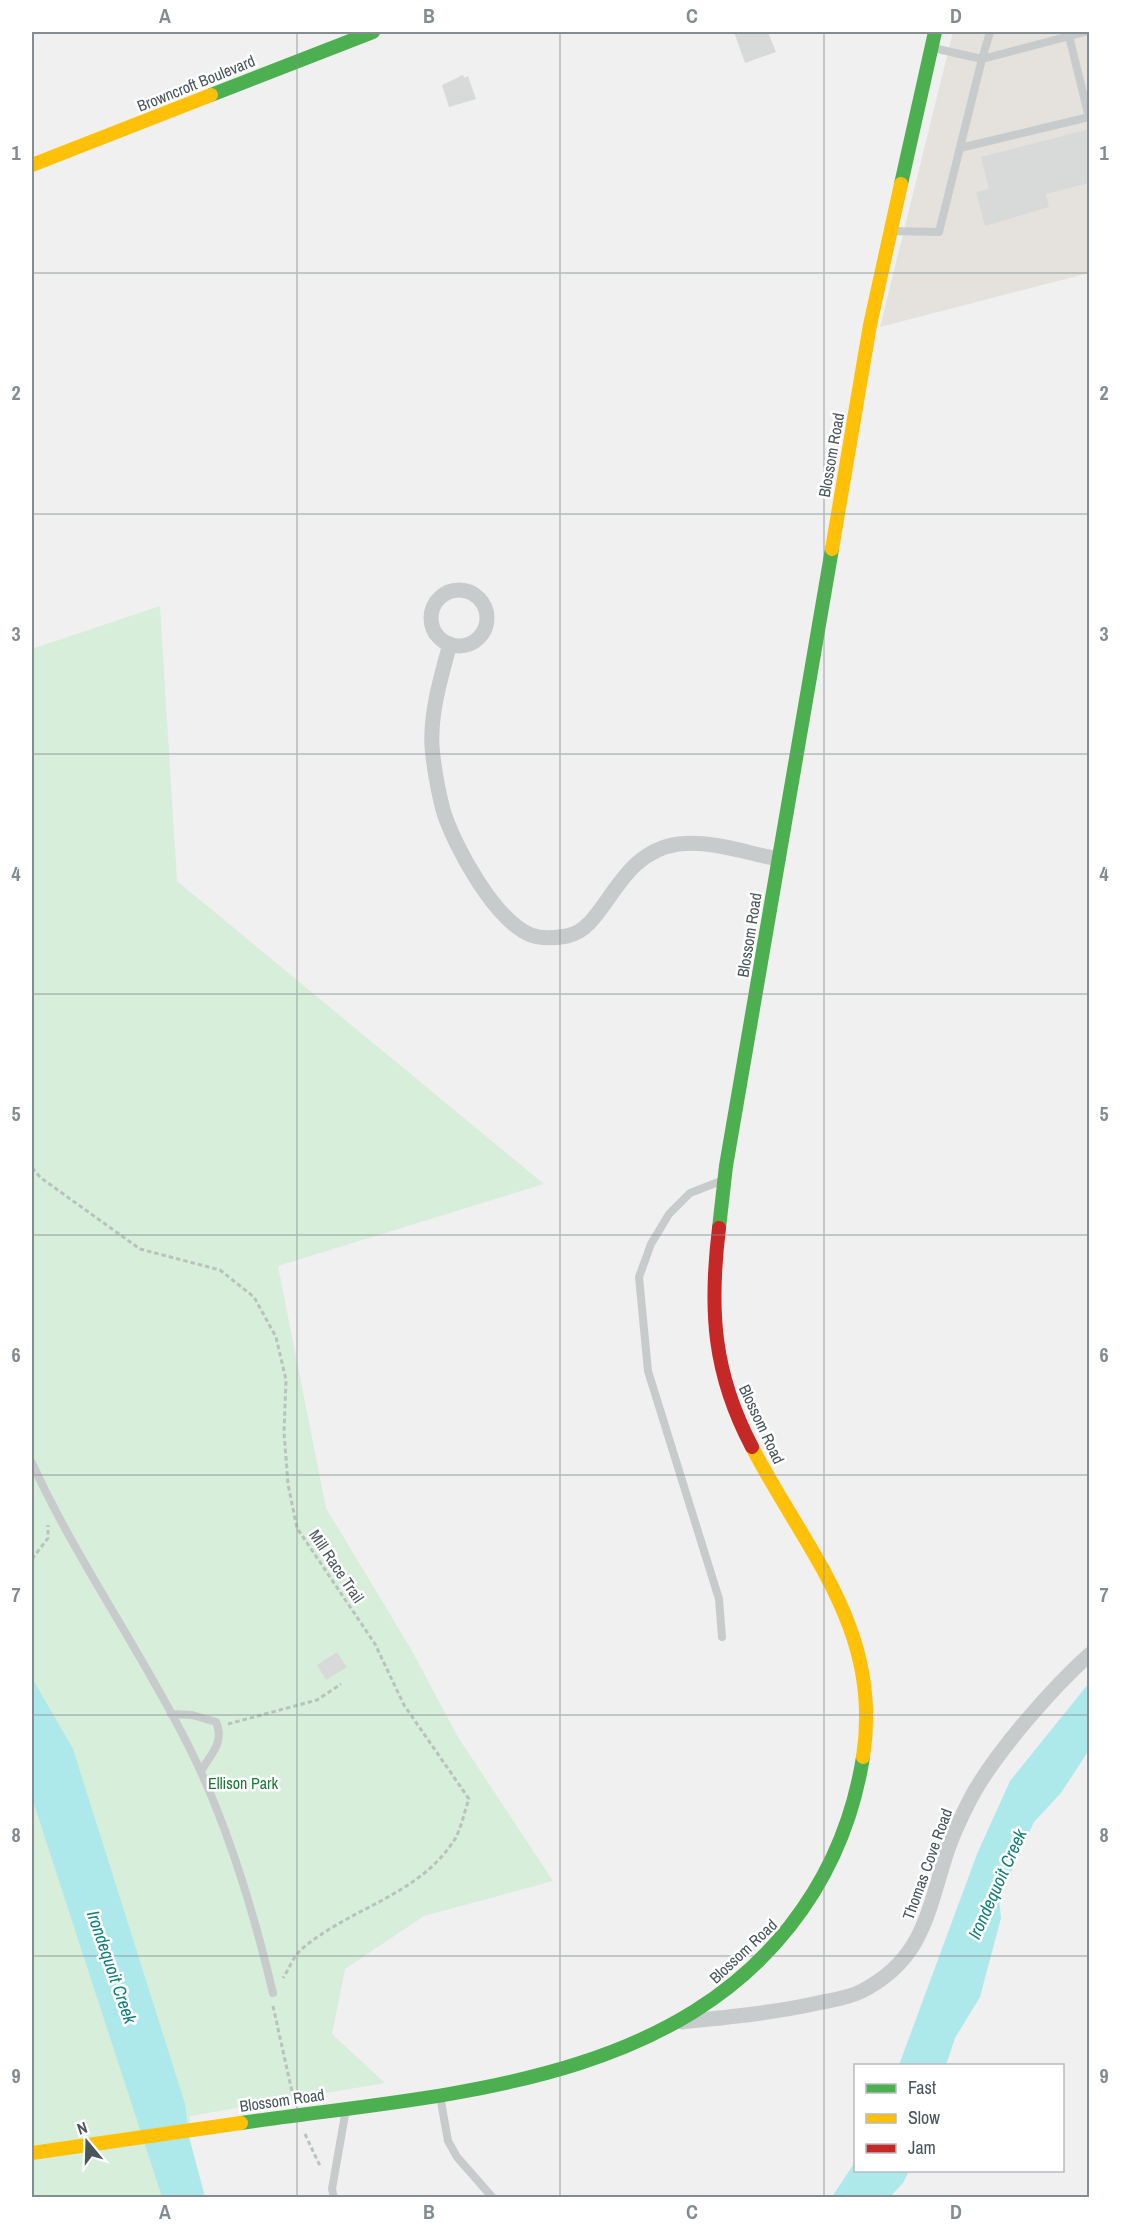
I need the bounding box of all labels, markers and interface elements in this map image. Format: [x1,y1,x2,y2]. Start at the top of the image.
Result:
text: A [159,2,171,29]
text: B [423,2,435,29]
text: C [686,2,698,29]
text: D [950,2,962,29]
street label: Browncroft Boulevard [134,49,258,117]
text: 1 [11,139,21,166]
text: 1 [1099,139,1109,166]
text: 2 [11,379,21,406]
text: 2 [1099,379,1109,406]
street label: Blossom Road [813,411,849,499]
text: 3 [11,620,21,647]
text: 3 [1099,620,1109,647]
text: 4 [11,860,21,887]
text: 4 [1099,860,1109,887]
street label: Blossom Road [731,891,767,979]
text: 5 [11,1100,21,1127]
text: 5 [1099,1100,1109,1127]
text: 6 [11,1341,21,1368]
text: 6 [1099,1341,1109,1368]
street label: Blossom Road [734,1381,790,1467]
street label: Mill Race Trail [304,1525,370,1607]
text: 7 [11,1581,21,1608]
text: 7 [1099,1581,1109,1608]
park label: Ellison Park [208,1772,278,1794]
street label: Thomas Cove Road [897,1805,957,1923]
text: 8 [11,1821,21,1848]
text: 8 [1099,1821,1109,1848]
water label: Irondequoit Creek [962,1824,1033,1943]
water label: Irondequoit Creek [81,1907,143,2028]
street label: Blossom Road [704,1914,782,1988]
text: 9 [11,2062,21,2089]
text: 9 [1099,2062,1109,2089]
legend [854,2064,1064,2172]
text: Fast [908,2075,936,2100]
street label: Blossom Road [238,2083,326,2117]
text: Slow [908,2105,940,2130]
north arrow [57,2112,117,2172]
text: N [74,2116,90,2140]
text: Jam [908,2135,936,2160]
text: A [159,2198,171,2225]
text: B [423,2198,435,2225]
text: C [686,2198,698,2225]
text: D [950,2198,962,2225]

